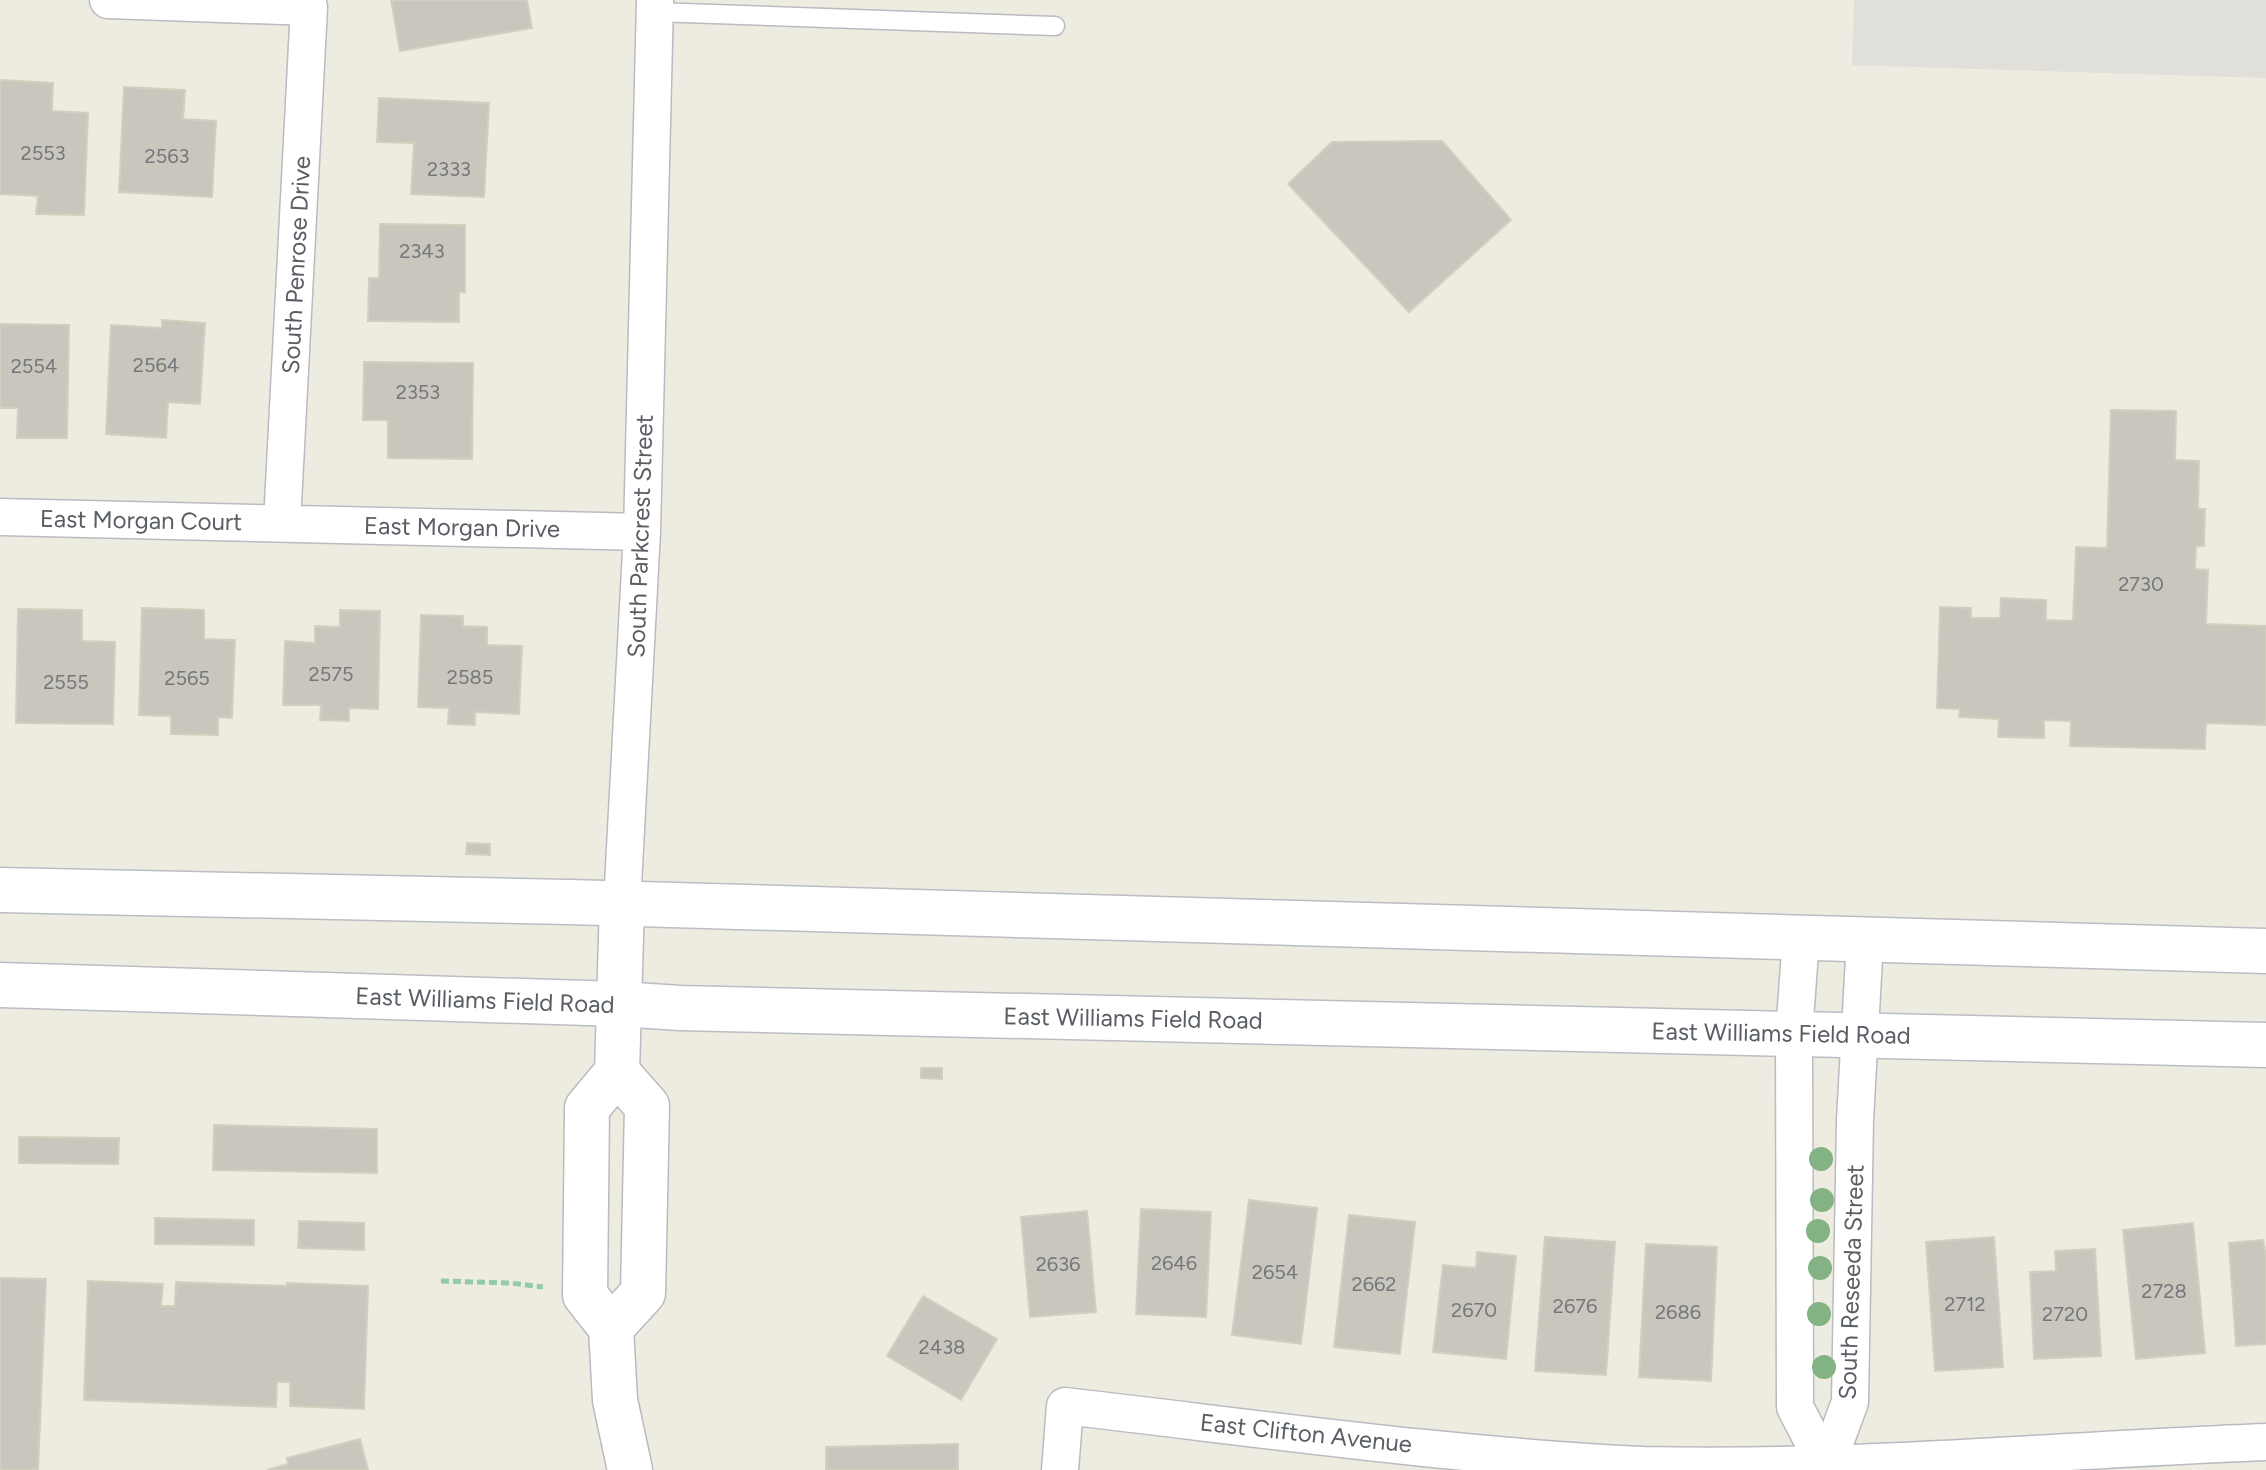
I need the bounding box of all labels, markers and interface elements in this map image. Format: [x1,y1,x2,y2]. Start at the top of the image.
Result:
house number: 2553 [20,141,66,165]
house number: 2563 [145,144,189,168]
street label: South Penrose Drive [276,155,316,375]
house number: 2333 [427,157,471,181]
house number: 2343 [399,239,445,263]
house number: 2564 [133,353,179,377]
house number: 2554 [11,354,57,378]
house number: 2353 [396,380,440,404]
street label: South Parkcrest Street [621,414,659,658]
street label: East Morgan Court [40,504,242,536]
street label: East Morgan Drive [364,511,560,543]
house number: 2730 [2118,572,2164,596]
house number: 2575 [309,662,353,686]
house number: 2585 [447,665,493,689]
house number: 2565 [164,666,210,690]
house number: 2555 [43,670,89,694]
street label: East Williams Field Road [355,981,615,1019]
street label: East Williams Field Road [1003,1001,1263,1035]
street label: East Williams Field Road [1651,1016,1911,1050]
street label: South Reseeda Street [1832,1164,1870,1400]
house number: 2646 [1151,1251,1197,1275]
house number: 2636 [1036,1252,1080,1276]
house number: 2654 [1252,1260,1298,1284]
house number: 2662 [1352,1272,1397,1296]
house number: 2728 [2141,1279,2187,1303]
house number: 2712 [1944,1292,1986,1316]
house number: 2676 [1553,1294,1597,1318]
house number: 2670 [1451,1298,1497,1322]
house number: 2686 [1655,1300,1701,1324]
house number: 2720 [2042,1302,2088,1326]
house number: 2438 [919,1335,965,1359]
street label: East Clifton Avenue [1199,1407,1413,1459]

